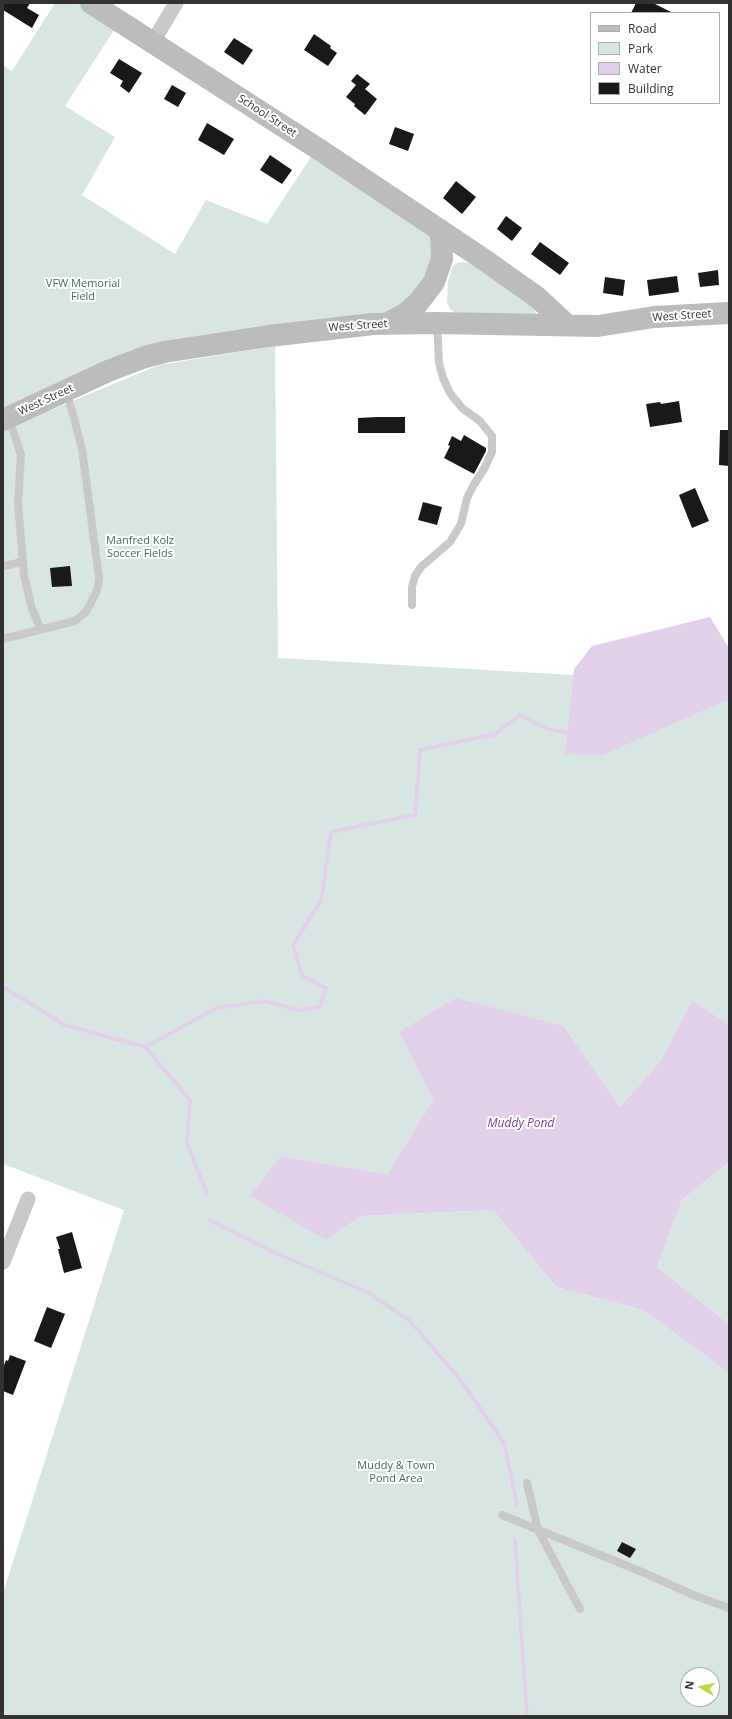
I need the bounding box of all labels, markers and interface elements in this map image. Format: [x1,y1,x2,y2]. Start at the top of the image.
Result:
legend [590,12,720,104]
text: Road [628,20,657,37]
text: Park [628,40,653,57]
text: Water [628,60,662,77]
text: Building [628,80,673,97]
street label: School Street [235,92,299,140]
park label: VFW Memorial Field [46,277,120,303]
street label: West Street [652,307,712,325]
street label: West Street [328,317,388,335]
street label: West Street [16,382,76,418]
park label: Manfred Kolz Soccer Fields [106,534,174,560]
water label: Muddy Pond [488,1117,554,1131]
park label: Muddy & Town Pond Area [357,1459,435,1485]
north arrow [680,1667,720,1707]
text: N [681,1680,697,1691]

